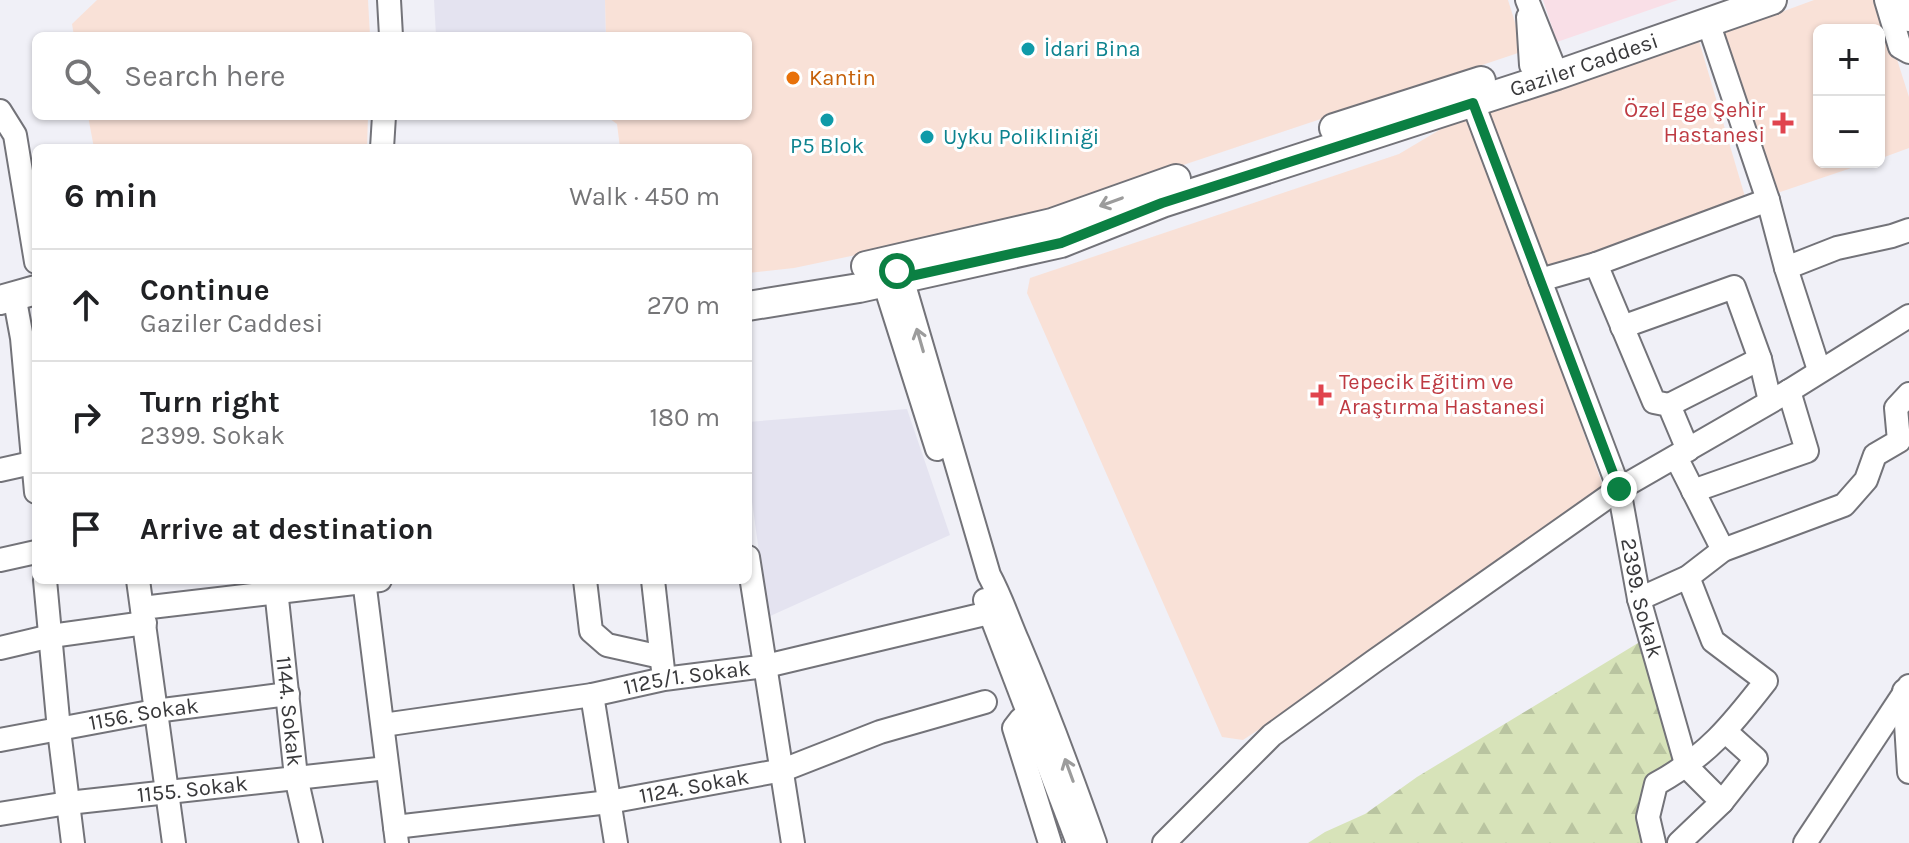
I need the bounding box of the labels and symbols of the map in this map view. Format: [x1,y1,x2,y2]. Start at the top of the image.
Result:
street label: Gaziler Caddesi [1507,28,1662,102]
place label: İdari Bina [1044,36,1141,62]
marker: İdari Bina [1019,40,1037,58]
place label: Kantin [809,65,876,91]
marker: Kantin [784,69,802,87]
place label: Özel Ege Şehir Hastanesi [1624,97,1765,148]
marker: P5 Blok [818,111,836,129]
marker: Özel Ege Şehir Hastanesi [1772,112,1794,134]
place label: Uyku Polikliniği [943,124,1099,150]
marker: Uyku Polikliniği [918,128,936,146]
place label: P5 Blok [790,133,864,159]
one-way arrow [1099,195,1124,210]
route start [879,253,915,289]
one-way arrow [912,327,927,353]
place label: Tepecik Eğitim ve Araştırma Hastanesi [1339,369,1545,420]
marker: Tepecik Eğitim ve Araştırma Hastanesi [1310,384,1332,406]
route end [1601,471,1637,507]
street label: 2399. Sokak [1615,536,1668,661]
street label: 1144. Sokak [270,655,308,768]
street label: 1125/1. Sokak [621,655,752,701]
street label: 1156. Sokak [87,693,200,736]
one-way arrow [1060,757,1075,782]
street label: 1124. Sokak [637,764,751,809]
street label: 1155. Sokak [136,770,249,808]

